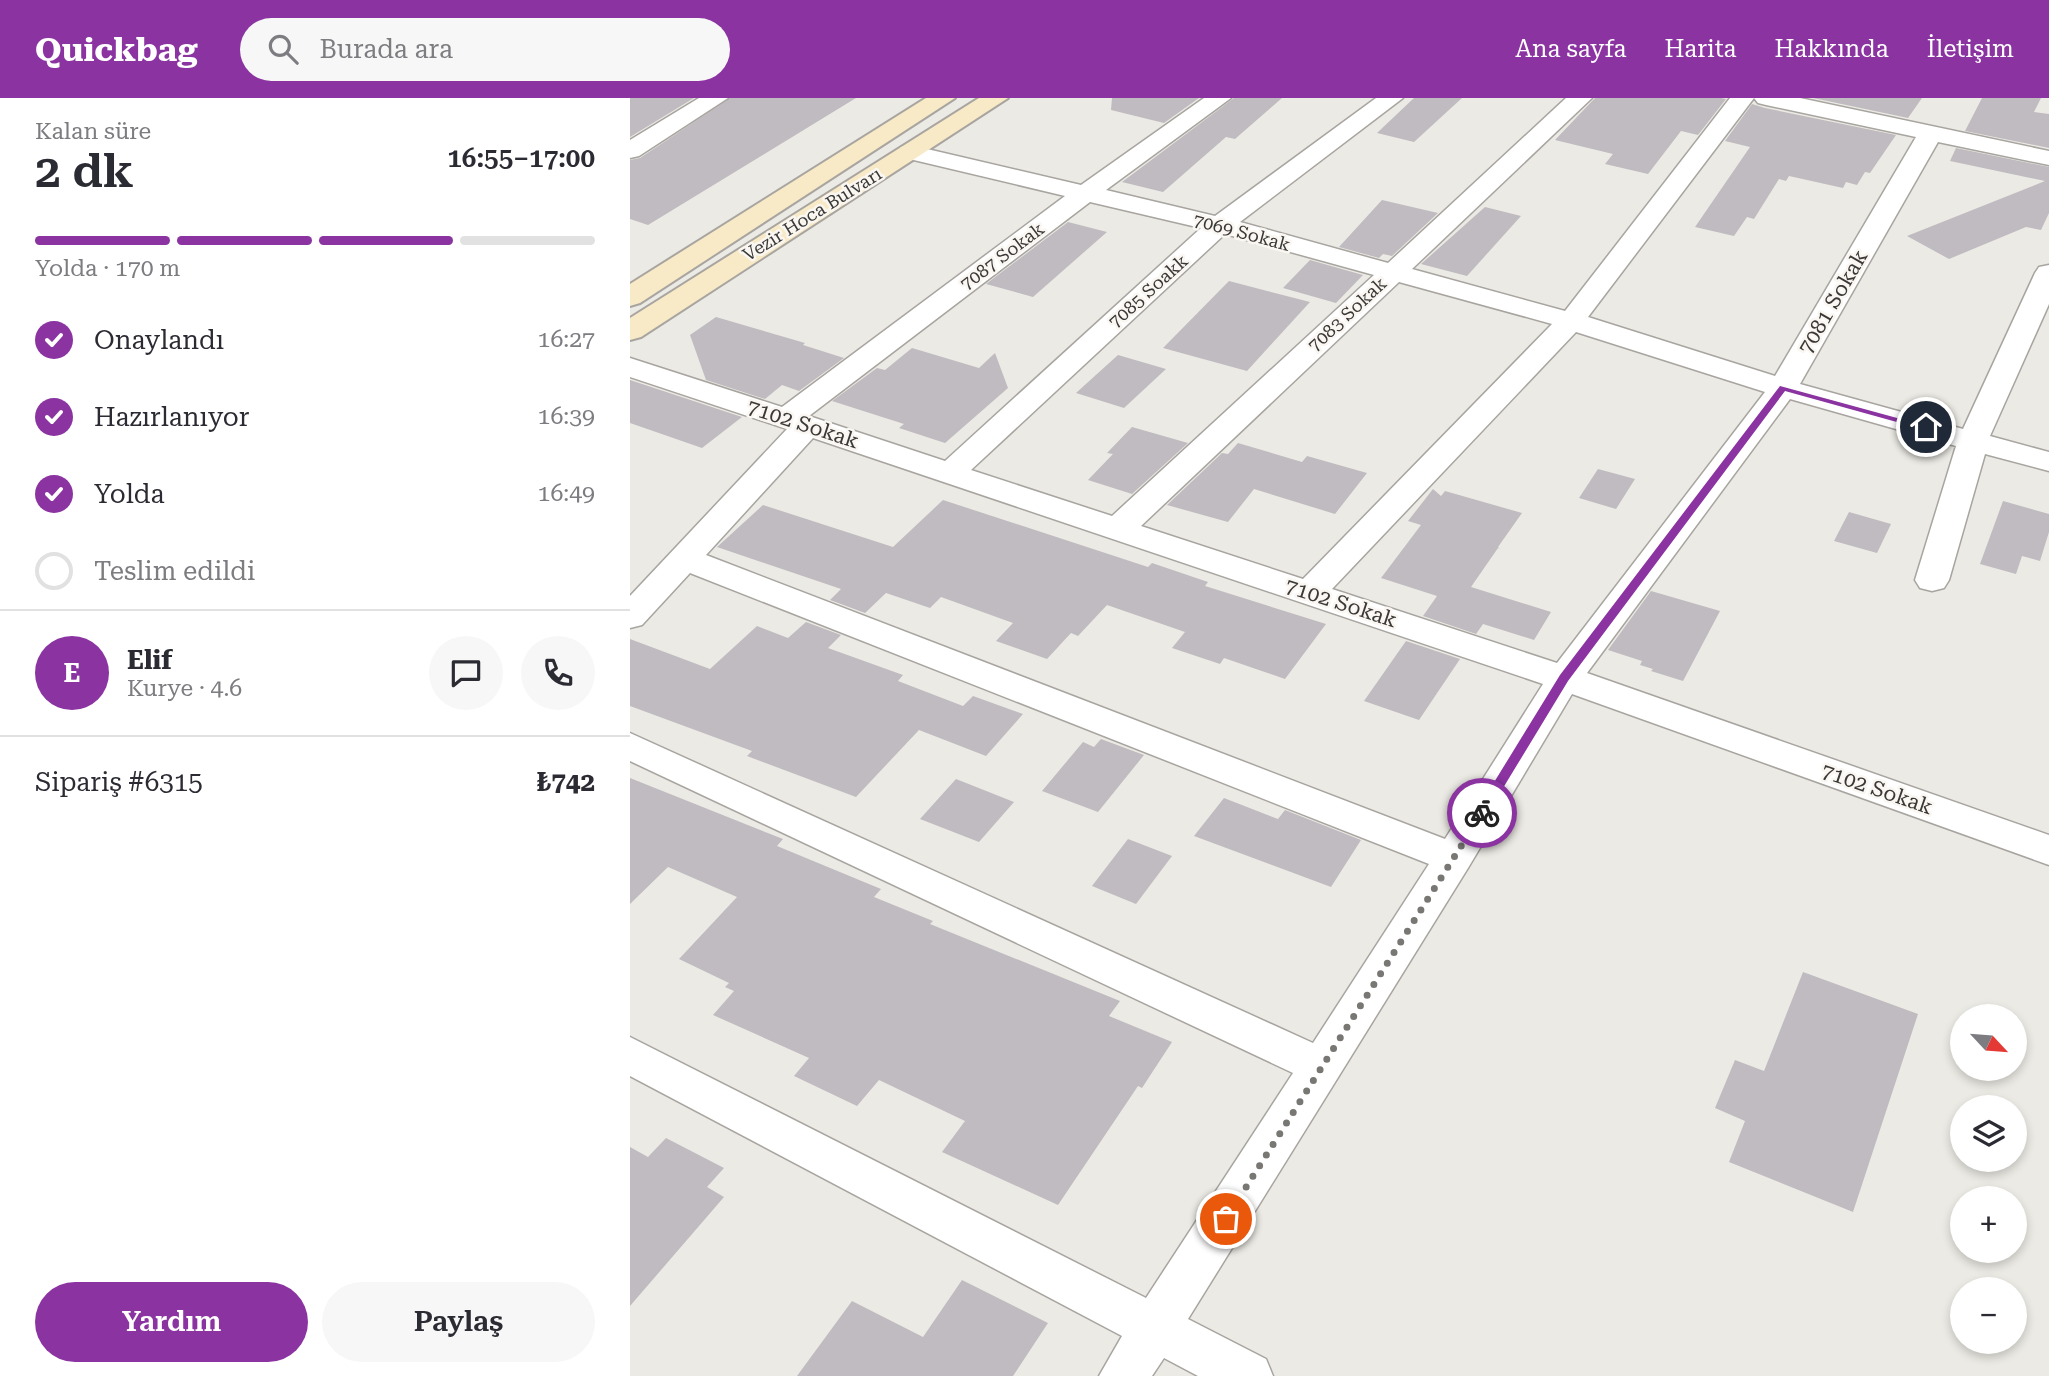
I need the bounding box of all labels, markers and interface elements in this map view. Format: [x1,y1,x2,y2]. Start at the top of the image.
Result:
search box [240,18,730,81]
text: Quickbag [35,30,198,69]
icon: search [264,30,302,68]
text: Burada ara [320,34,453,64]
text: Ana sayfa [1515,35,1626,63]
text: Harita [1664,35,1737,63]
text: Hakkında [1775,35,1889,63]
text: İletişim [1927,35,2014,63]
text: Kalan süre [35,118,151,145]
text: 16:55–17:00 [447,143,595,173]
text: 2 dk [35,144,134,198]
street label: Vezir Hoca Bulvarı [739,163,885,265]
street label: 7069 Sokak [1191,209,1293,255]
street label: 7087 Sokak [956,218,1048,294]
street label: 7081 Sokak [1794,246,1872,358]
street label: 7085 Soakk [1104,250,1192,332]
text: Yolda · 170 m [35,255,180,282]
street label: 7083 Sokak [1304,272,1390,356]
icon: check [35,321,73,359]
text: Onaylandı [94,325,224,355]
text: 16:27 [538,326,595,353]
street label: 7102 Sokak [744,395,862,453]
pin [1896,397,1956,457]
icon: check [35,398,73,436]
text: Hazırlanıyor [94,402,249,432]
text: 16:39 [538,403,595,430]
icon: home [1907,408,1945,446]
icon: check [35,475,73,513]
text: Yolda [94,479,165,509]
text: 16:49 [538,480,595,507]
text: Teslim edildi [94,556,255,586]
street label: 7102 Sokak [1282,574,1400,632]
button: chat [429,636,503,710]
button: phone [521,636,595,710]
text: Elif [127,645,172,675]
text: E [64,658,80,688]
text: Kurye · 4.6 [127,675,242,702]
street label: 7102 Sokak [1818,759,1936,819]
text: Sipariş #6315 [35,767,203,797]
text: ₺742 [537,767,595,797]
courier [1447,778,1517,848]
icon: bike [1463,794,1501,832]
north arrow [1950,1004,2026,1082]
map controls [1950,1004,2027,1354]
button: layers [1950,1095,2027,1172]
button: + [1950,1186,2027,1263]
pin [1196,1189,1256,1249]
icon: bag [1207,1200,1245,1238]
button: − [1950,1277,2027,1354]
button: Yardım [35,1282,308,1362]
button: Paylaş [322,1282,595,1362]

